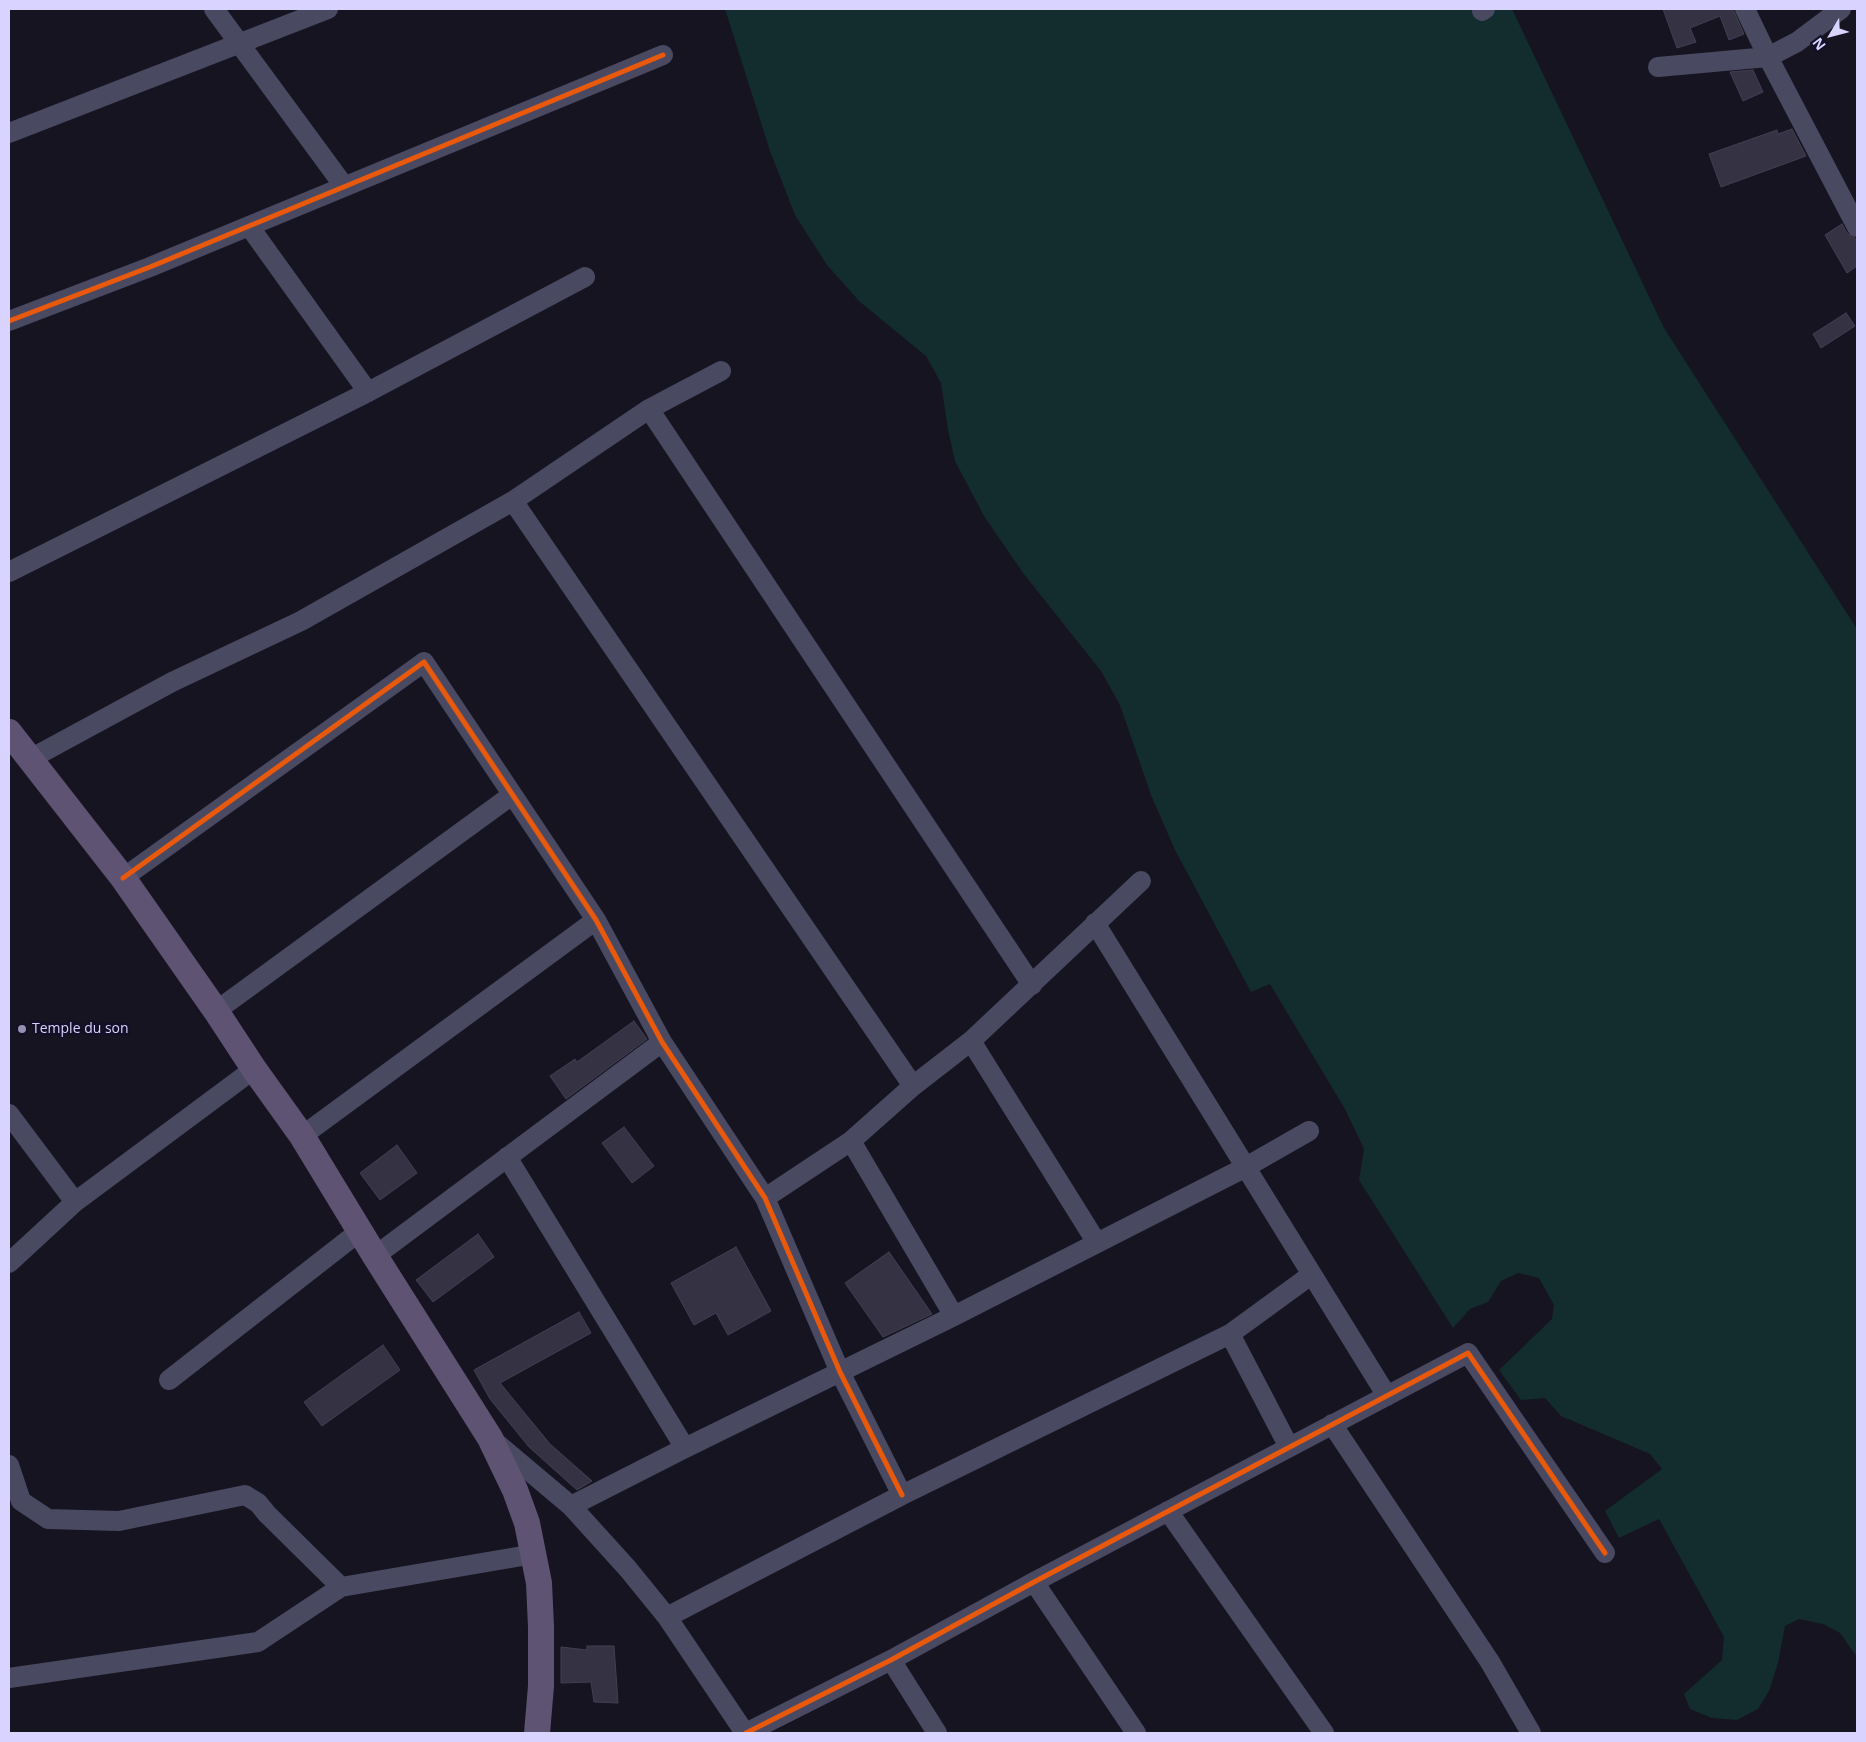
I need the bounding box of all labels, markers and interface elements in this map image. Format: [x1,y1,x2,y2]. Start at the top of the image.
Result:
north arrow [1806,10,1856,60]
text: N [1808,34,1830,55]
place label: Temple du son [32,1021,129,1037]
marker: Temple du son [16,1023,28,1035]

